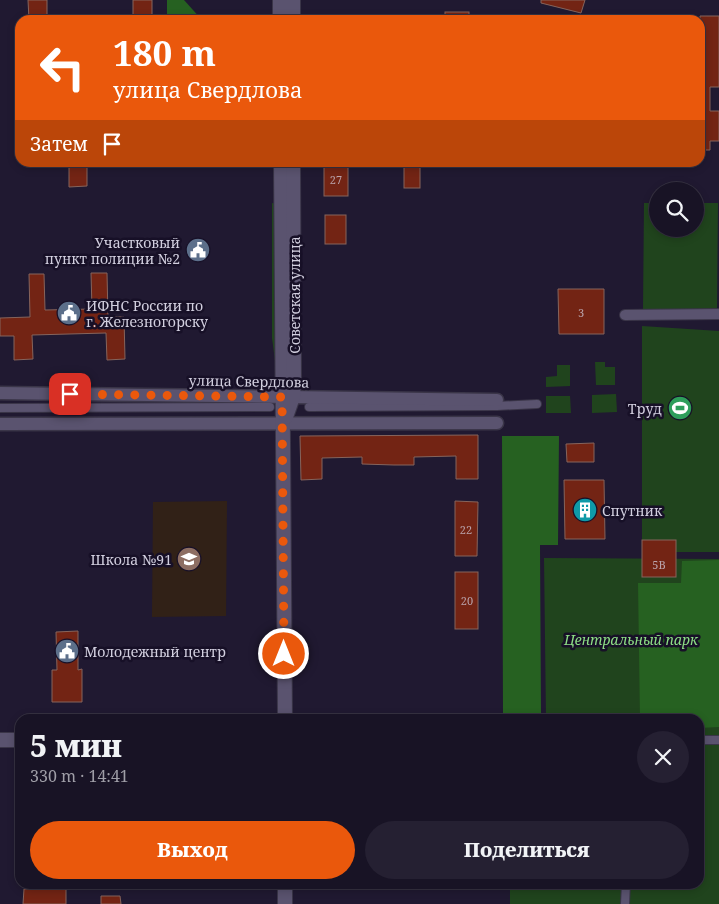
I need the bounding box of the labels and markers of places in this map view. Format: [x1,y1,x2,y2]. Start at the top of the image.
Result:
place label: Участковый пункт полиции №2 [45,233,180,268]
public building icon: Участковый пункт полиции №2 [185,237,211,263]
place label: ИФНС России по г. Железногорску [86,296,208,331]
public building icon: ИФНС России по г. Железногорску [56,300,82,326]
pin [49,373,91,415]
sports icon: Труд [667,395,693,421]
place label: Труд [628,399,662,418]
building icon: Спутник [572,497,598,523]
place label: Спутник [602,501,663,520]
school or university icon: Школа №91 [176,546,202,572]
place label: Школа №91 [90,550,172,569]
public building icon: Молодежный центр [54,638,80,664]
place label: Молодежный центр [84,642,226,661]

